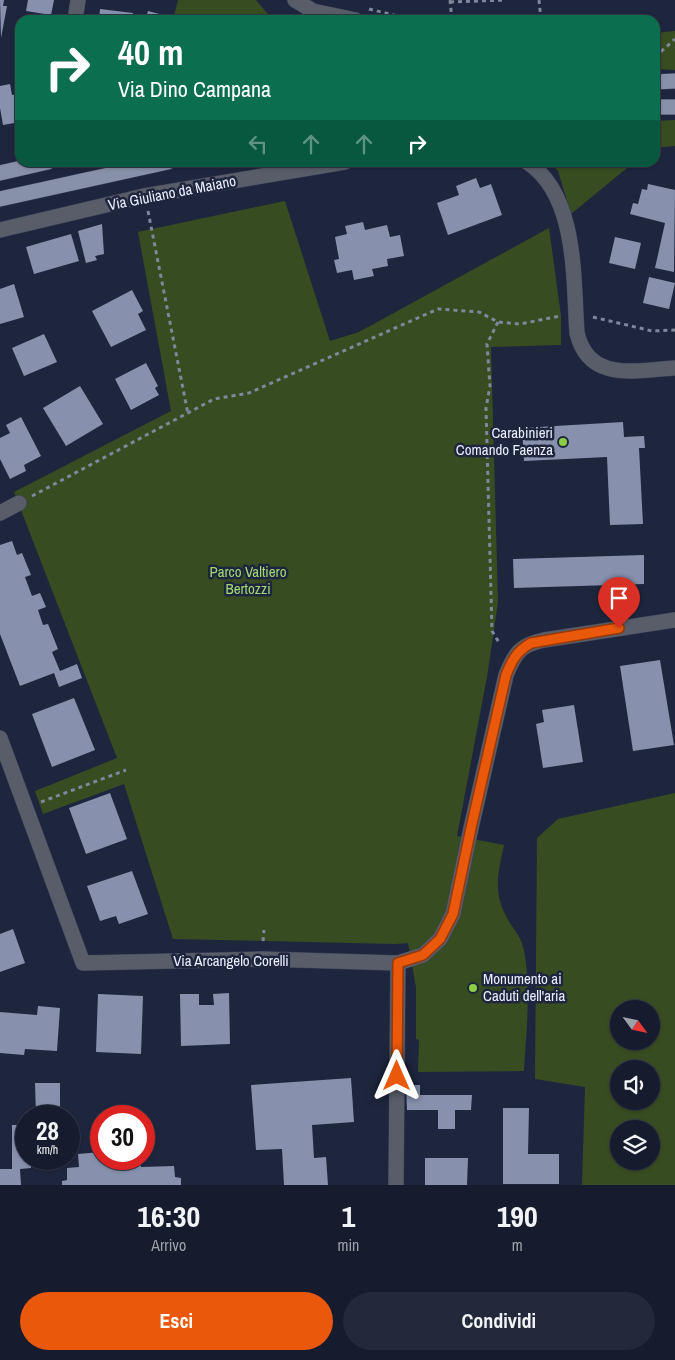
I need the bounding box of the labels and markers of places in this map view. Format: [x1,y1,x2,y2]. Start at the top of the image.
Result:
place label: Carabinieri Comando Faenza [456,422,553,460]
marker: Carabinieri Comando Faenza [557,436,569,448]
pin [598,577,640,628]
place label: Monumento ai Caduti dell'aria [483,968,566,1006]
marker: Monumento ai Caduti dell'aria [467,982,479,994]

